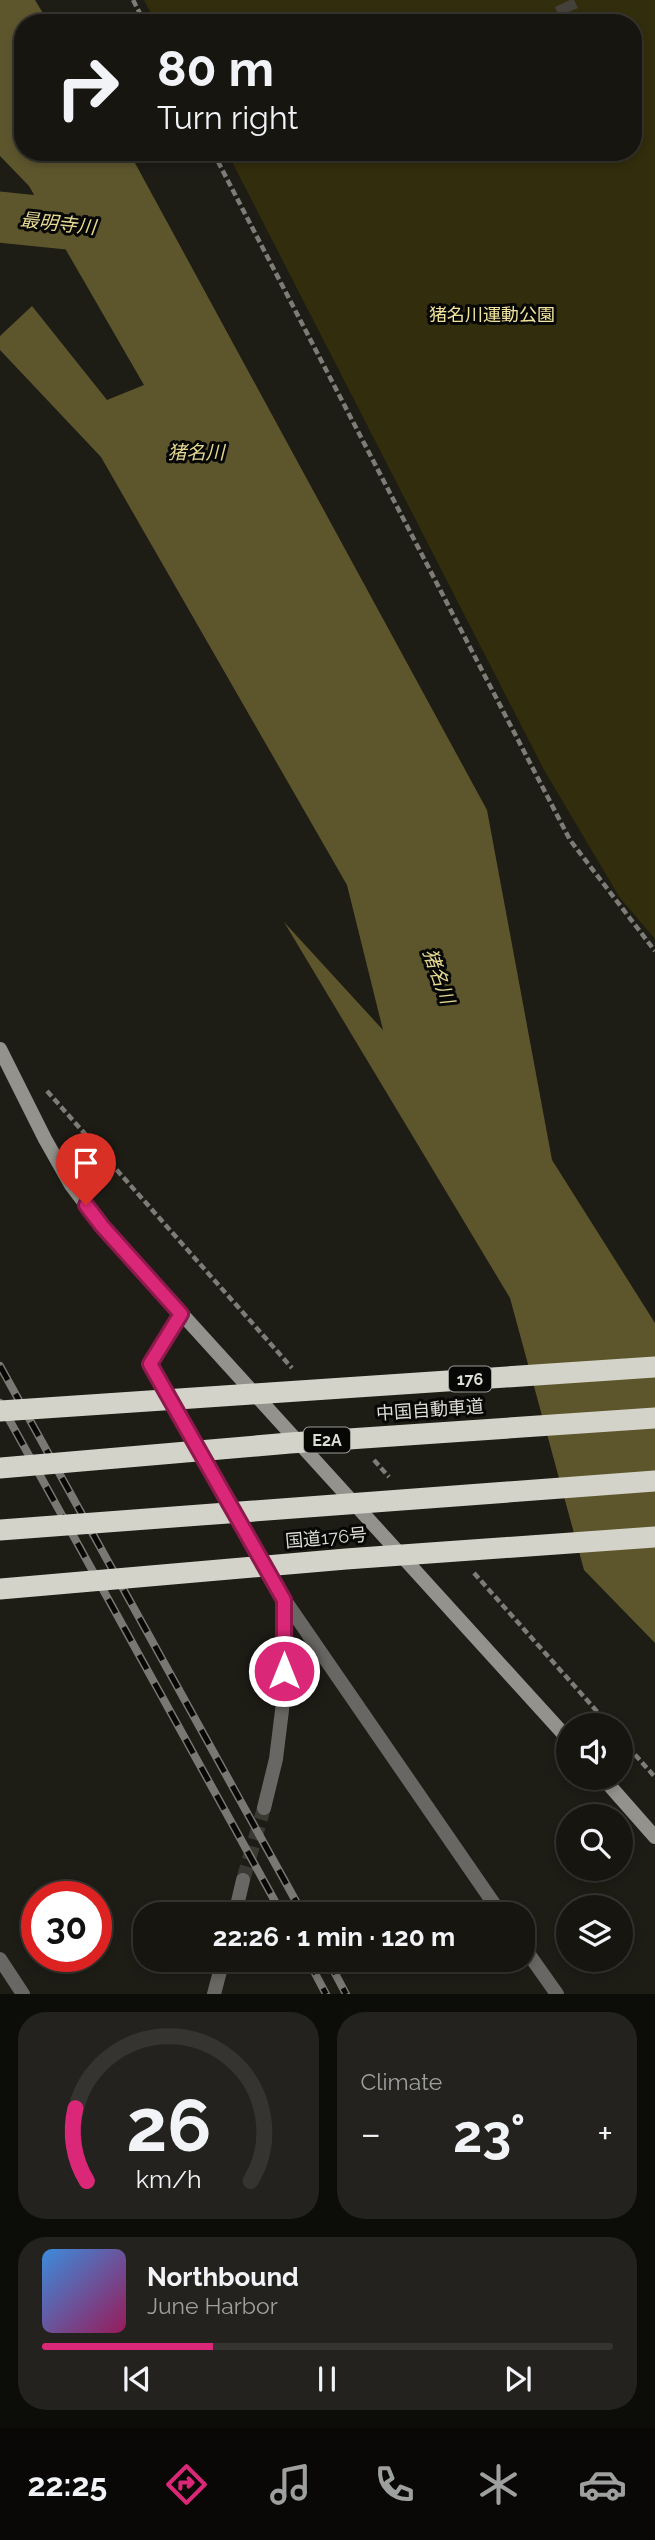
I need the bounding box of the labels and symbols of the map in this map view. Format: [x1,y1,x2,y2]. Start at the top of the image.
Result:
water label: 最明寺川 [19,208,99,238]
park label: 猪名川運動公園 [429,304,555,325]
water label: 猪名川 [167,441,226,463]
water label: 猪名川 [419,945,460,1008]
pin [56,1133,116,1205]
road number: 176 [449,1366,491,1392]
street label: 中国自動車道 [375,1395,485,1424]
road number: E2A [304,1428,350,1452]
street label: 国道176号 [284,1523,368,1552]
position arrow [247,1634,321,1708]
speed limit sign: 30 [21,1881,112,1972]

